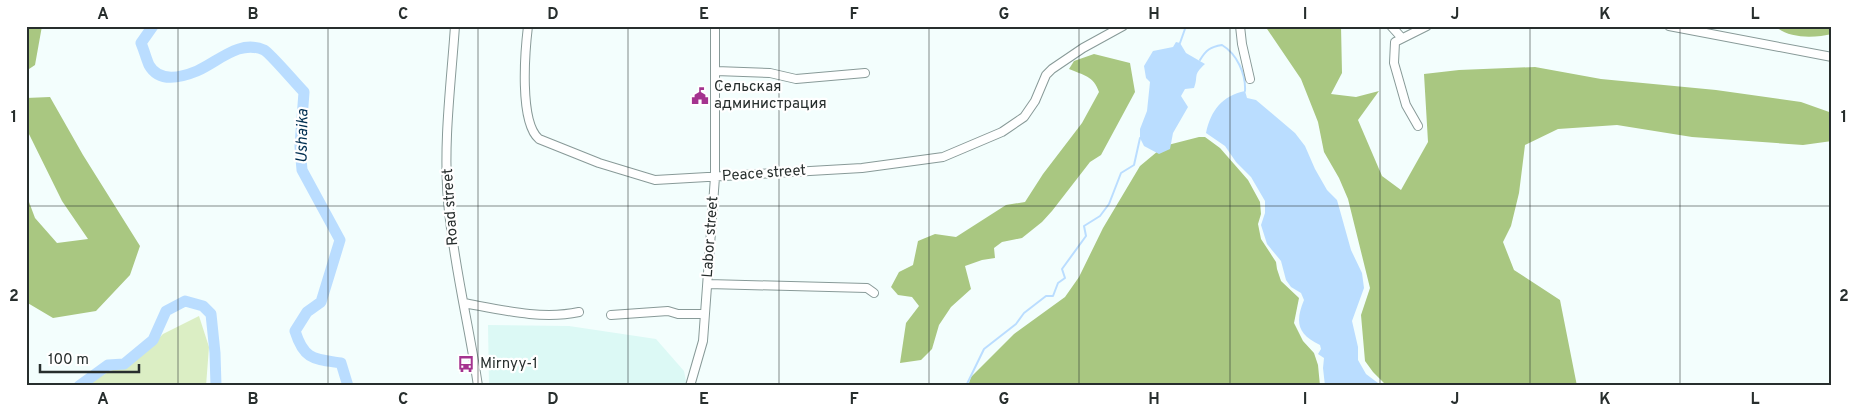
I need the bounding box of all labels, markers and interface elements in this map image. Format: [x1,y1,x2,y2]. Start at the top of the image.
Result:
text: A [97,5,109,25]
text: B [247,5,259,25]
text: C [398,5,408,25]
text: D [547,5,559,25]
text: E [699,5,709,25]
text: F [849,5,859,25]
text: G [999,5,1009,25]
text: H [1148,5,1160,25]
text: I [1303,5,1307,25]
text: J [1451,5,1459,25]
text: K [1599,5,1611,25]
text: L [1750,5,1760,25]
place label: Сельская администрация [714,78,827,114]
public building icon: Сельская администрация [690,86,710,106]
text: 1 [11,108,17,128]
water label: Ushaika [293,108,313,163]
text: 1 [1841,108,1847,128]
street label: Peace street [721,162,807,186]
street label: Road street [439,168,463,246]
street label: Labor street [699,195,723,279]
text: 2 [9,287,19,307]
text: 2 [1839,287,1849,307]
scale bar [40,342,139,374]
text: 100 m [48,351,89,370]
bus stop icon: Mirnyy-1 [456,354,476,374]
place label: Mirnyy-1 [480,355,538,374]
text: A [97,390,109,410]
text: B [247,390,259,410]
text: C [398,390,408,410]
text: D [547,390,559,410]
text: E [699,390,709,410]
text: F [849,390,859,410]
text: G [999,390,1009,410]
text: H [1148,390,1160,410]
text: I [1303,390,1307,410]
text: J [1451,390,1459,410]
text: K [1599,390,1611,410]
text: L [1750,390,1760,410]

